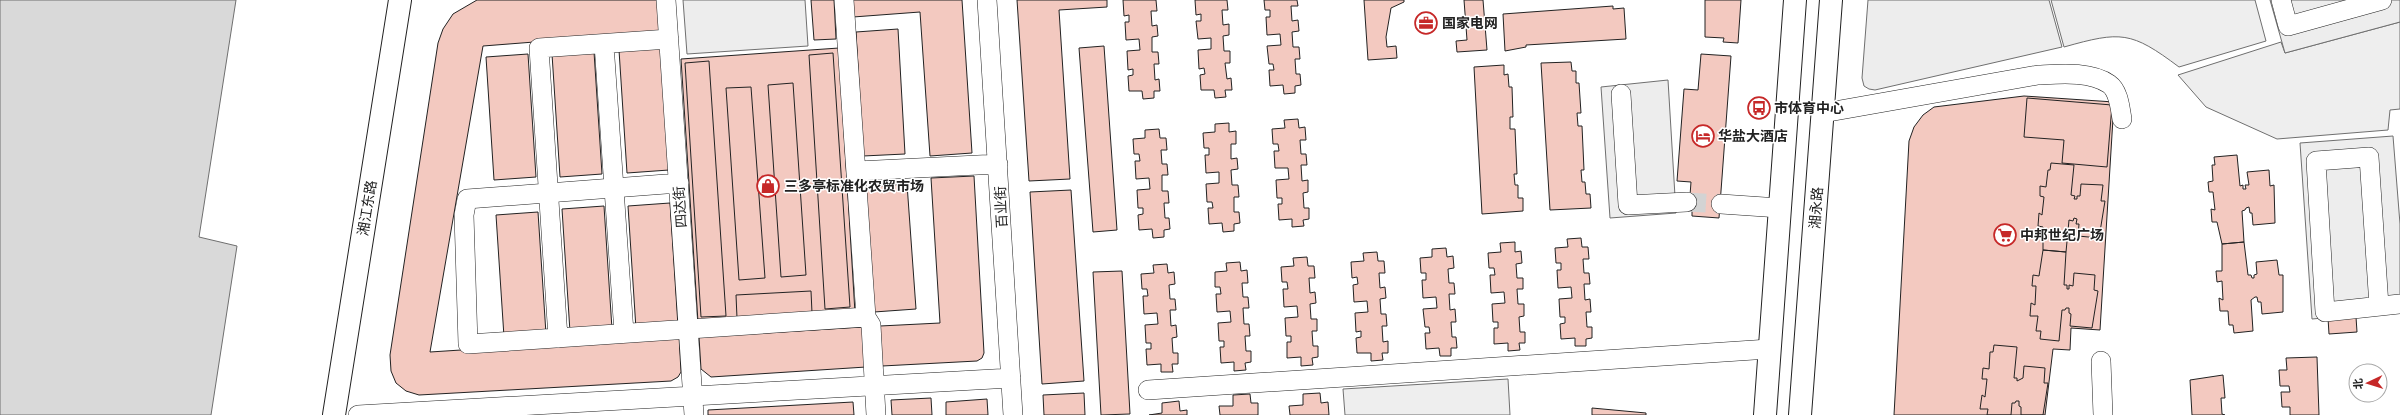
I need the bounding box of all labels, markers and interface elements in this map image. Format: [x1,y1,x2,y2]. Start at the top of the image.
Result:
office icon: 国家电网 [1413,10,1439,36]
place label: 国家电网 [1442,15,1498,31]
bus stop icon: 市体育中心 [1746,95,1772,121]
place label: 市体育中心 [1774,100,1844,116]
hotel icon: 华盐大酒店 [1690,123,1716,149]
place label: 华盐大酒店 [1718,128,1788,144]
shop icon: 三多亭标准化农贸市场 [755,173,781,199]
place label: 三多亭标准化农贸市场 [784,178,924,194]
street label: 湘江东路 [355,179,379,237]
street label: 四达街 [671,185,689,229]
street label: 百业街 [992,186,1010,228]
street label: 湘永路 [1807,186,1825,230]
supermarket icon: 中邦世纪广场 [1992,222,2018,248]
place label: 中邦世纪广场 [2020,227,2104,243]
north arrow [2348,363,2388,403]
text: 北 [2352,378,2364,390]

